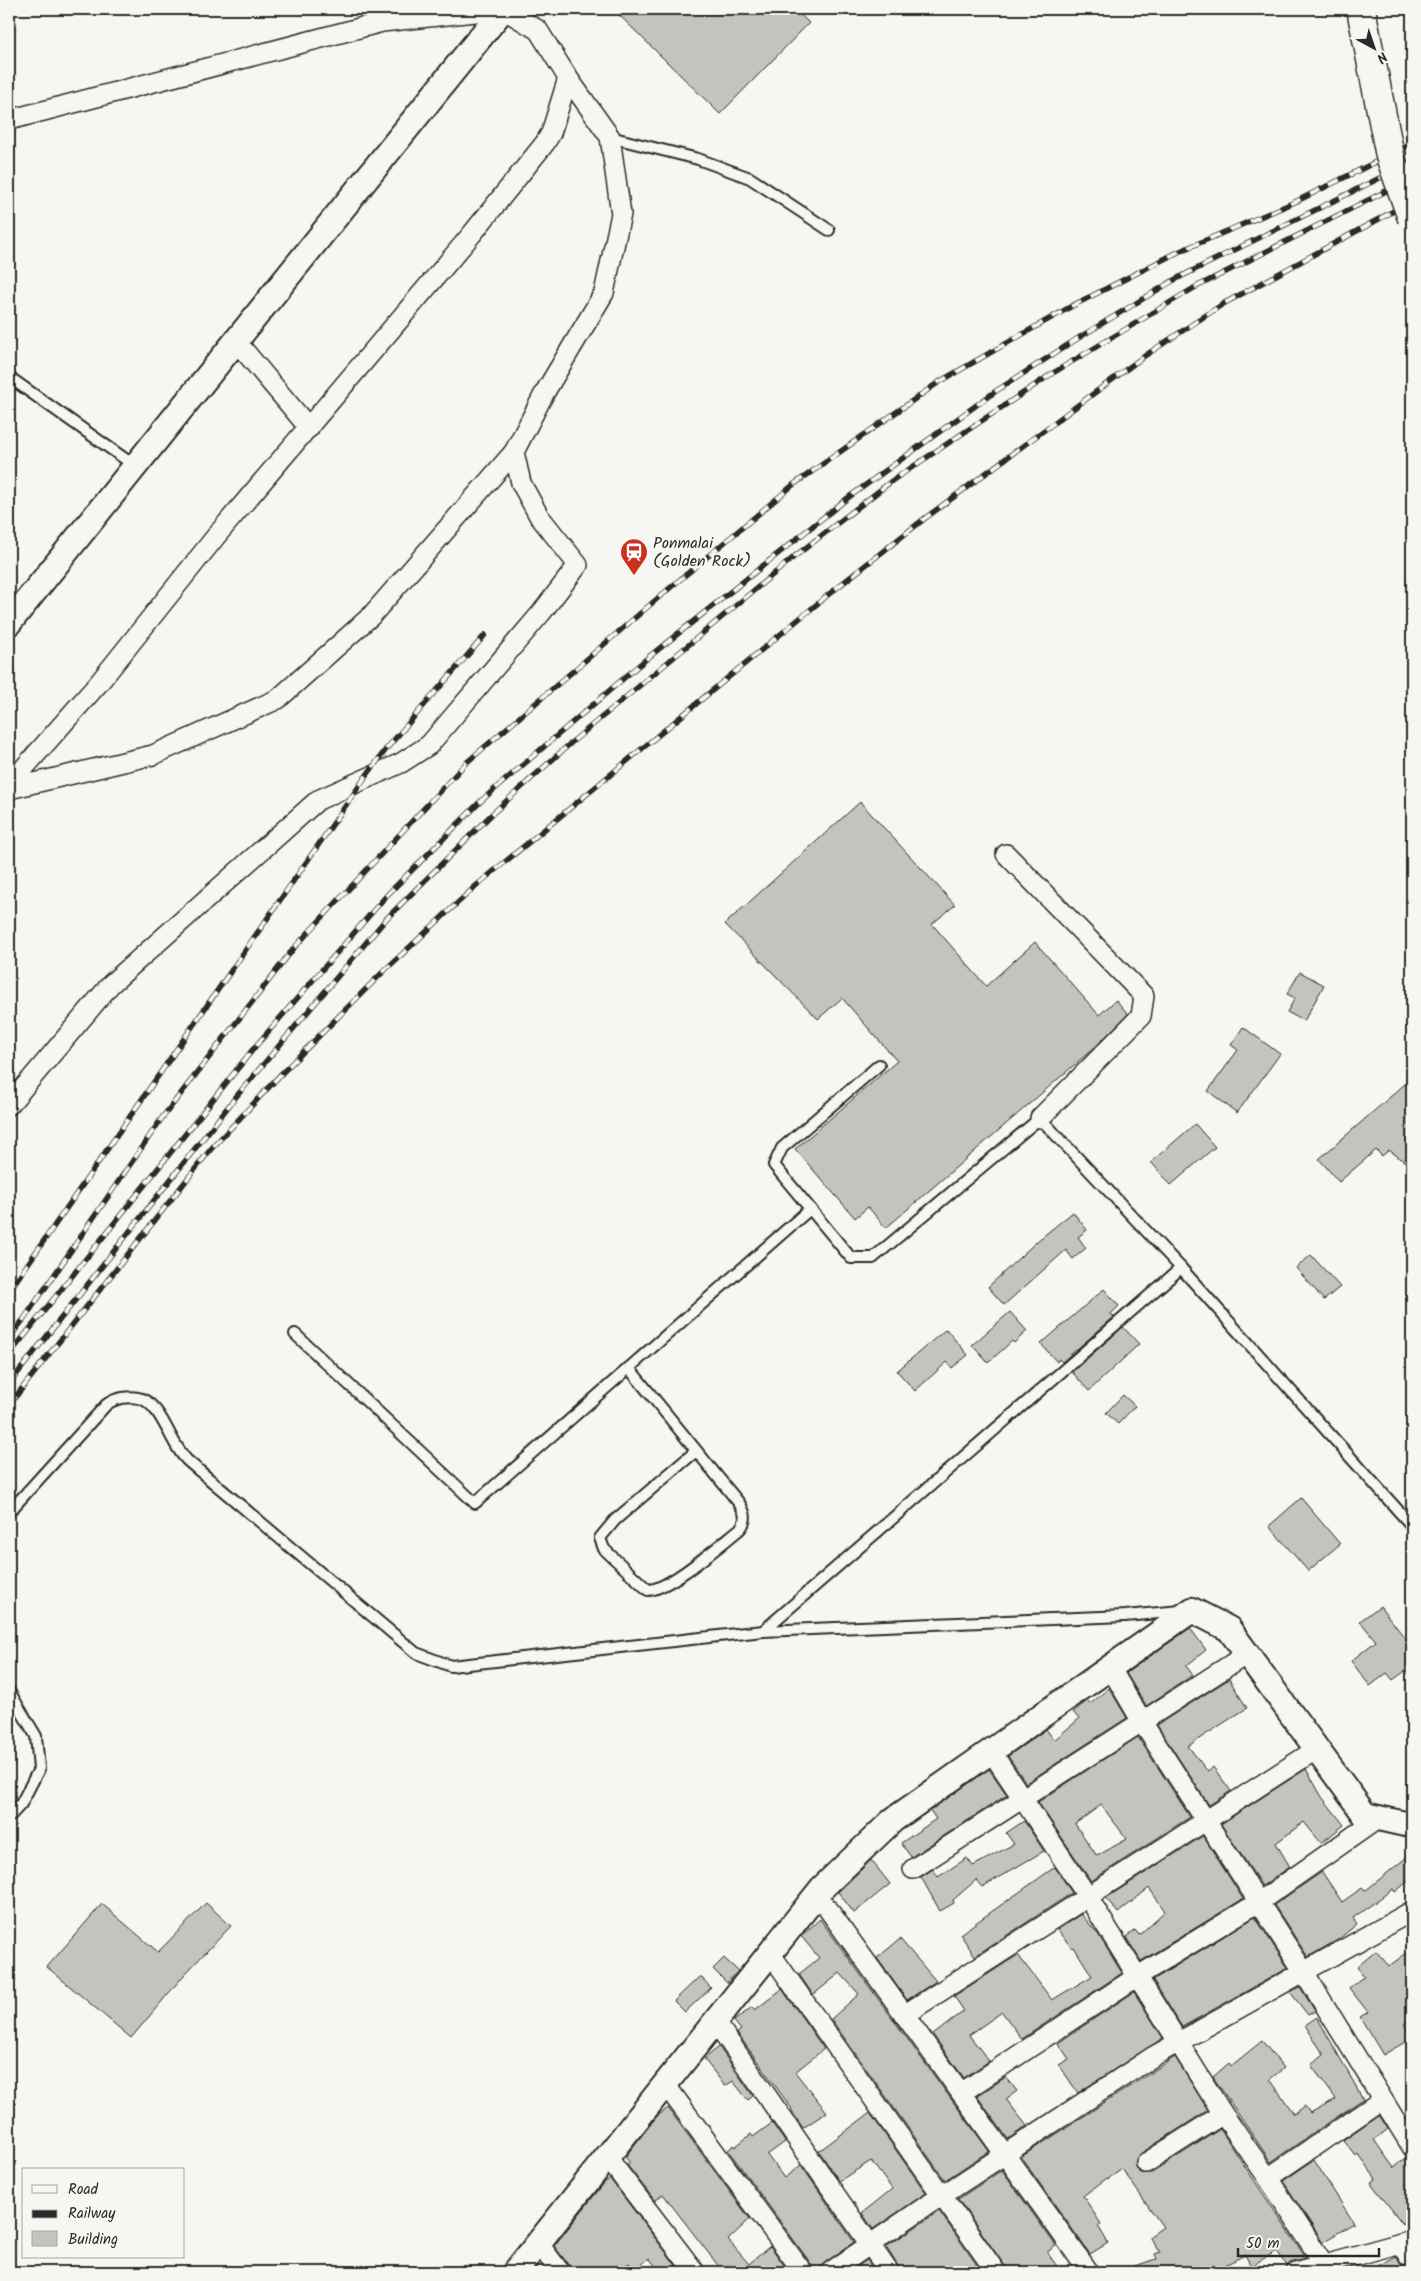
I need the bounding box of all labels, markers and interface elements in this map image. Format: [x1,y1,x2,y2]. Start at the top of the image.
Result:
north arrow [1348,22,1398,72]
text: N [1371,46,1392,69]
place label: Ponmalai (Golden Rock) [653,531,751,574]
station icon: Ponmalai (Golden Rock) [619,537,649,576]
legend [22,2168,185,2258]
text: Road [68,2178,99,2202]
text: Railway [68,2202,116,2226]
scale bar [1238,2226,1380,2258]
text: Building [68,2228,118,2252]
text: 50 m [1246,2232,1280,2256]

